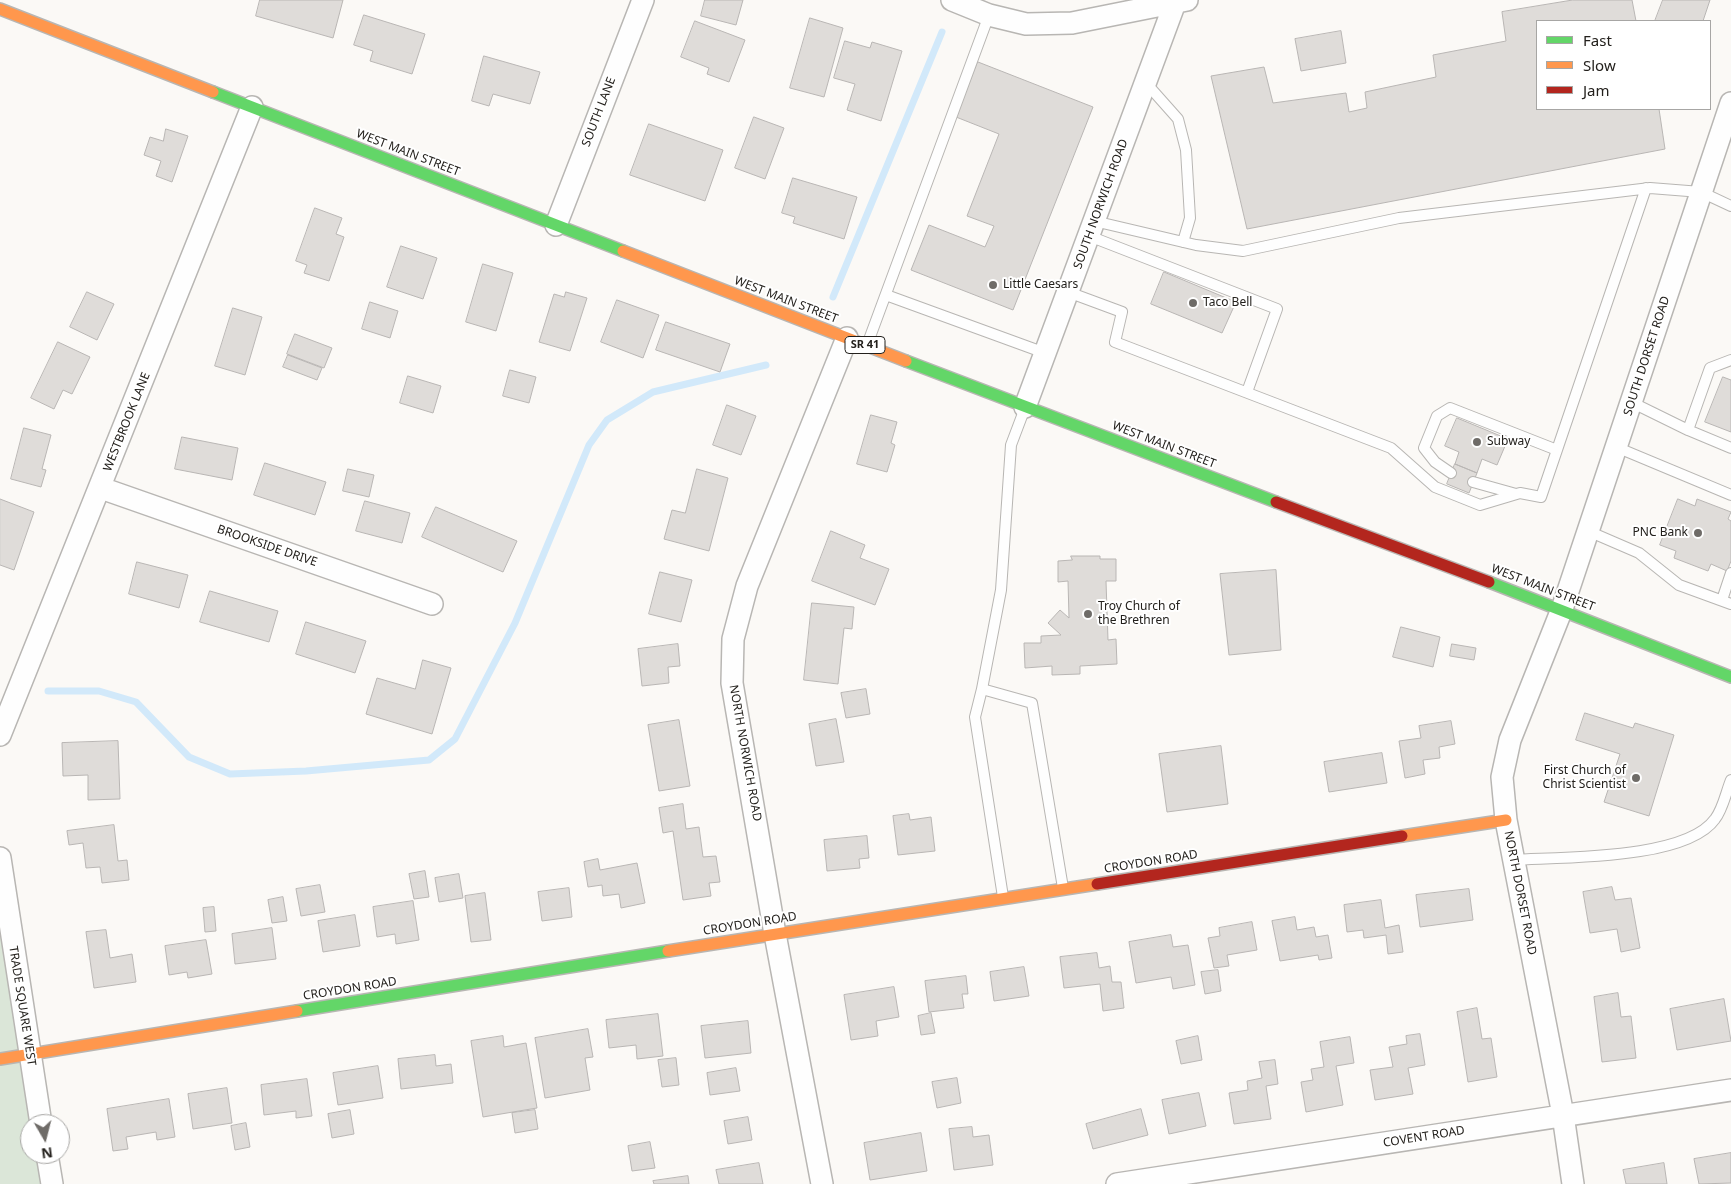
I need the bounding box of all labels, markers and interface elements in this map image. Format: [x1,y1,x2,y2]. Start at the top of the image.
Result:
legend [1536,20,1711,110]
text: Fast [1583,30,1612,50]
text: Slow [1583,55,1616,75]
street label: SOUTH LANE [579,75,619,149]
text: Jam [1583,80,1610,100]
street label: WEST MAIN STREET [354,127,462,179]
street label: SOUTH NORWICH ROAD [1071,137,1131,271]
street label: WEST MAIN STREET [732,274,840,326]
place label: Little Caesars [1003,278,1078,292]
marker: Little Caesars [987,279,999,291]
street label: SOUTH DORSET ROAD [1621,294,1673,418]
place label: Taco Bell [1203,296,1252,310]
marker: Taco Bell [1187,297,1199,309]
road number: SR 41 [845,336,885,354]
street label: WESTBROOK LANE [101,370,153,474]
street label: WEST MAIN STREET [1110,419,1218,471]
place label: Subway [1487,435,1530,449]
marker: Subway [1471,436,1483,448]
street label: BROOKSIDE DRIVE [215,522,319,570]
place label: PNC Bank [1633,526,1688,540]
marker: PNC Bank [1692,527,1704,539]
street label: WEST MAIN STREET [1489,562,1597,614]
place label: Troy Church of the Brethren [1098,600,1180,628]
marker: Troy Church of the Brethren [1082,608,1094,620]
street label: NORTH NORWICH ROAD [726,684,764,822]
place label: First Church of Christ Scientist [1543,764,1626,792]
marker: First Church of Christ Scientist [1630,772,1642,784]
street label: NORTH DORSET ROAD [1501,830,1539,956]
street label: CROYDON ROAD [1103,847,1199,877]
street label: CROYDON ROAD [702,909,798,939]
street label: TRADE SQUARE WEST [5,945,39,1067]
street label: CROYDON ROAD [302,974,398,1004]
north arrow [20,1114,70,1164]
street label: COVENT ROAD [1382,1123,1466,1151]
text: N [40,1143,54,1164]

